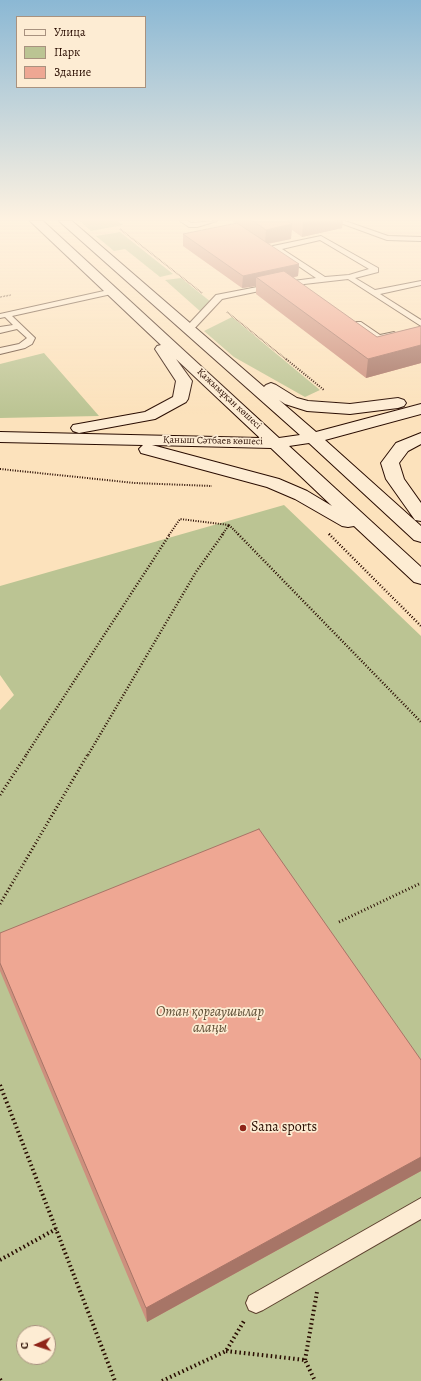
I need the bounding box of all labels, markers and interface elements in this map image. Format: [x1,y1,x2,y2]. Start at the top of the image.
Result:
legend [16,16,146,88]
text: Улица [54,24,85,40]
text: Парк [54,44,80,60]
text: Здание [54,64,91,80]
street label: Қажымұқан көшесі [194,366,264,432]
street label: Қаныш Сәтбаев көшесі [163,434,263,448]
park label: Отан қорғаушылар алаңы [156,1005,264,1038]
place label: Sana sports [251,1120,317,1136]
marker: Sana sports [238,1123,248,1133]
north arrow [16,1325,56,1365]
text: С [17,1342,32,1349]

